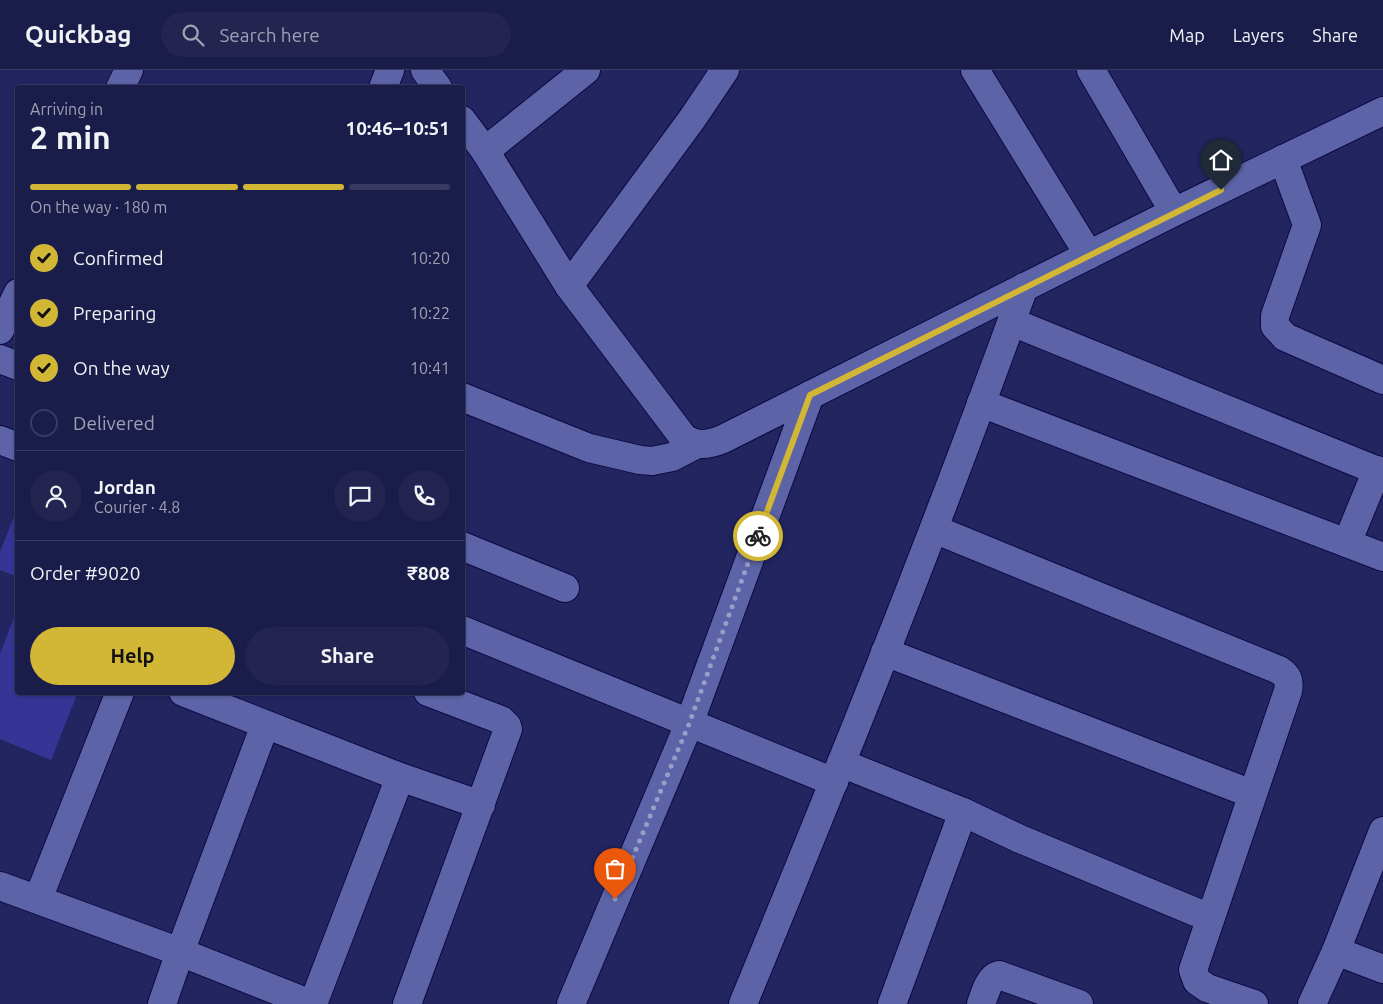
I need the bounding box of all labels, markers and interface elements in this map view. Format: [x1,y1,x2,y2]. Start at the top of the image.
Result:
search box [161,12,511,57]
text: Quickbag [25,21,131,48]
icon: search [179,21,207,49]
text: Search here [219,24,320,46]
text: Map [1169,25,1205,45]
text: Layers [1233,25,1284,45]
text: Share [1312,25,1358,45]
text: Arriving in [30,100,103,118]
text: 10:46–10:51 [345,117,450,139]
text: 2 min [30,119,111,155]
pin [1200,139,1242,190]
icon: home [1207,146,1235,174]
text: On the way · 180 m [30,198,167,216]
icon: check [30,244,58,272]
text: Confirmed [73,247,164,269]
text: 10:20 [410,249,450,267]
icon: check [30,299,58,327]
text: Preparing [73,302,157,324]
text: 10:22 [410,304,450,322]
icon: check [30,354,58,382]
text: On the way [73,357,170,379]
text: 10:41 [410,359,450,377]
text: Delivered [73,412,155,434]
button: person [30,470,82,522]
button: chat [334,470,386,522]
button: phone [398,470,450,522]
text: Jordan [94,476,156,498]
text: Courier · 4.8 [94,498,180,516]
courier [733,511,783,561]
icon: bike [744,522,772,550]
text: Order #9020 [30,562,140,584]
text: ₹808 [407,562,450,584]
button: Help [30,627,235,685]
button: Share [245,627,450,685]
pin [594,848,636,899]
icon: bag [601,855,629,883]

